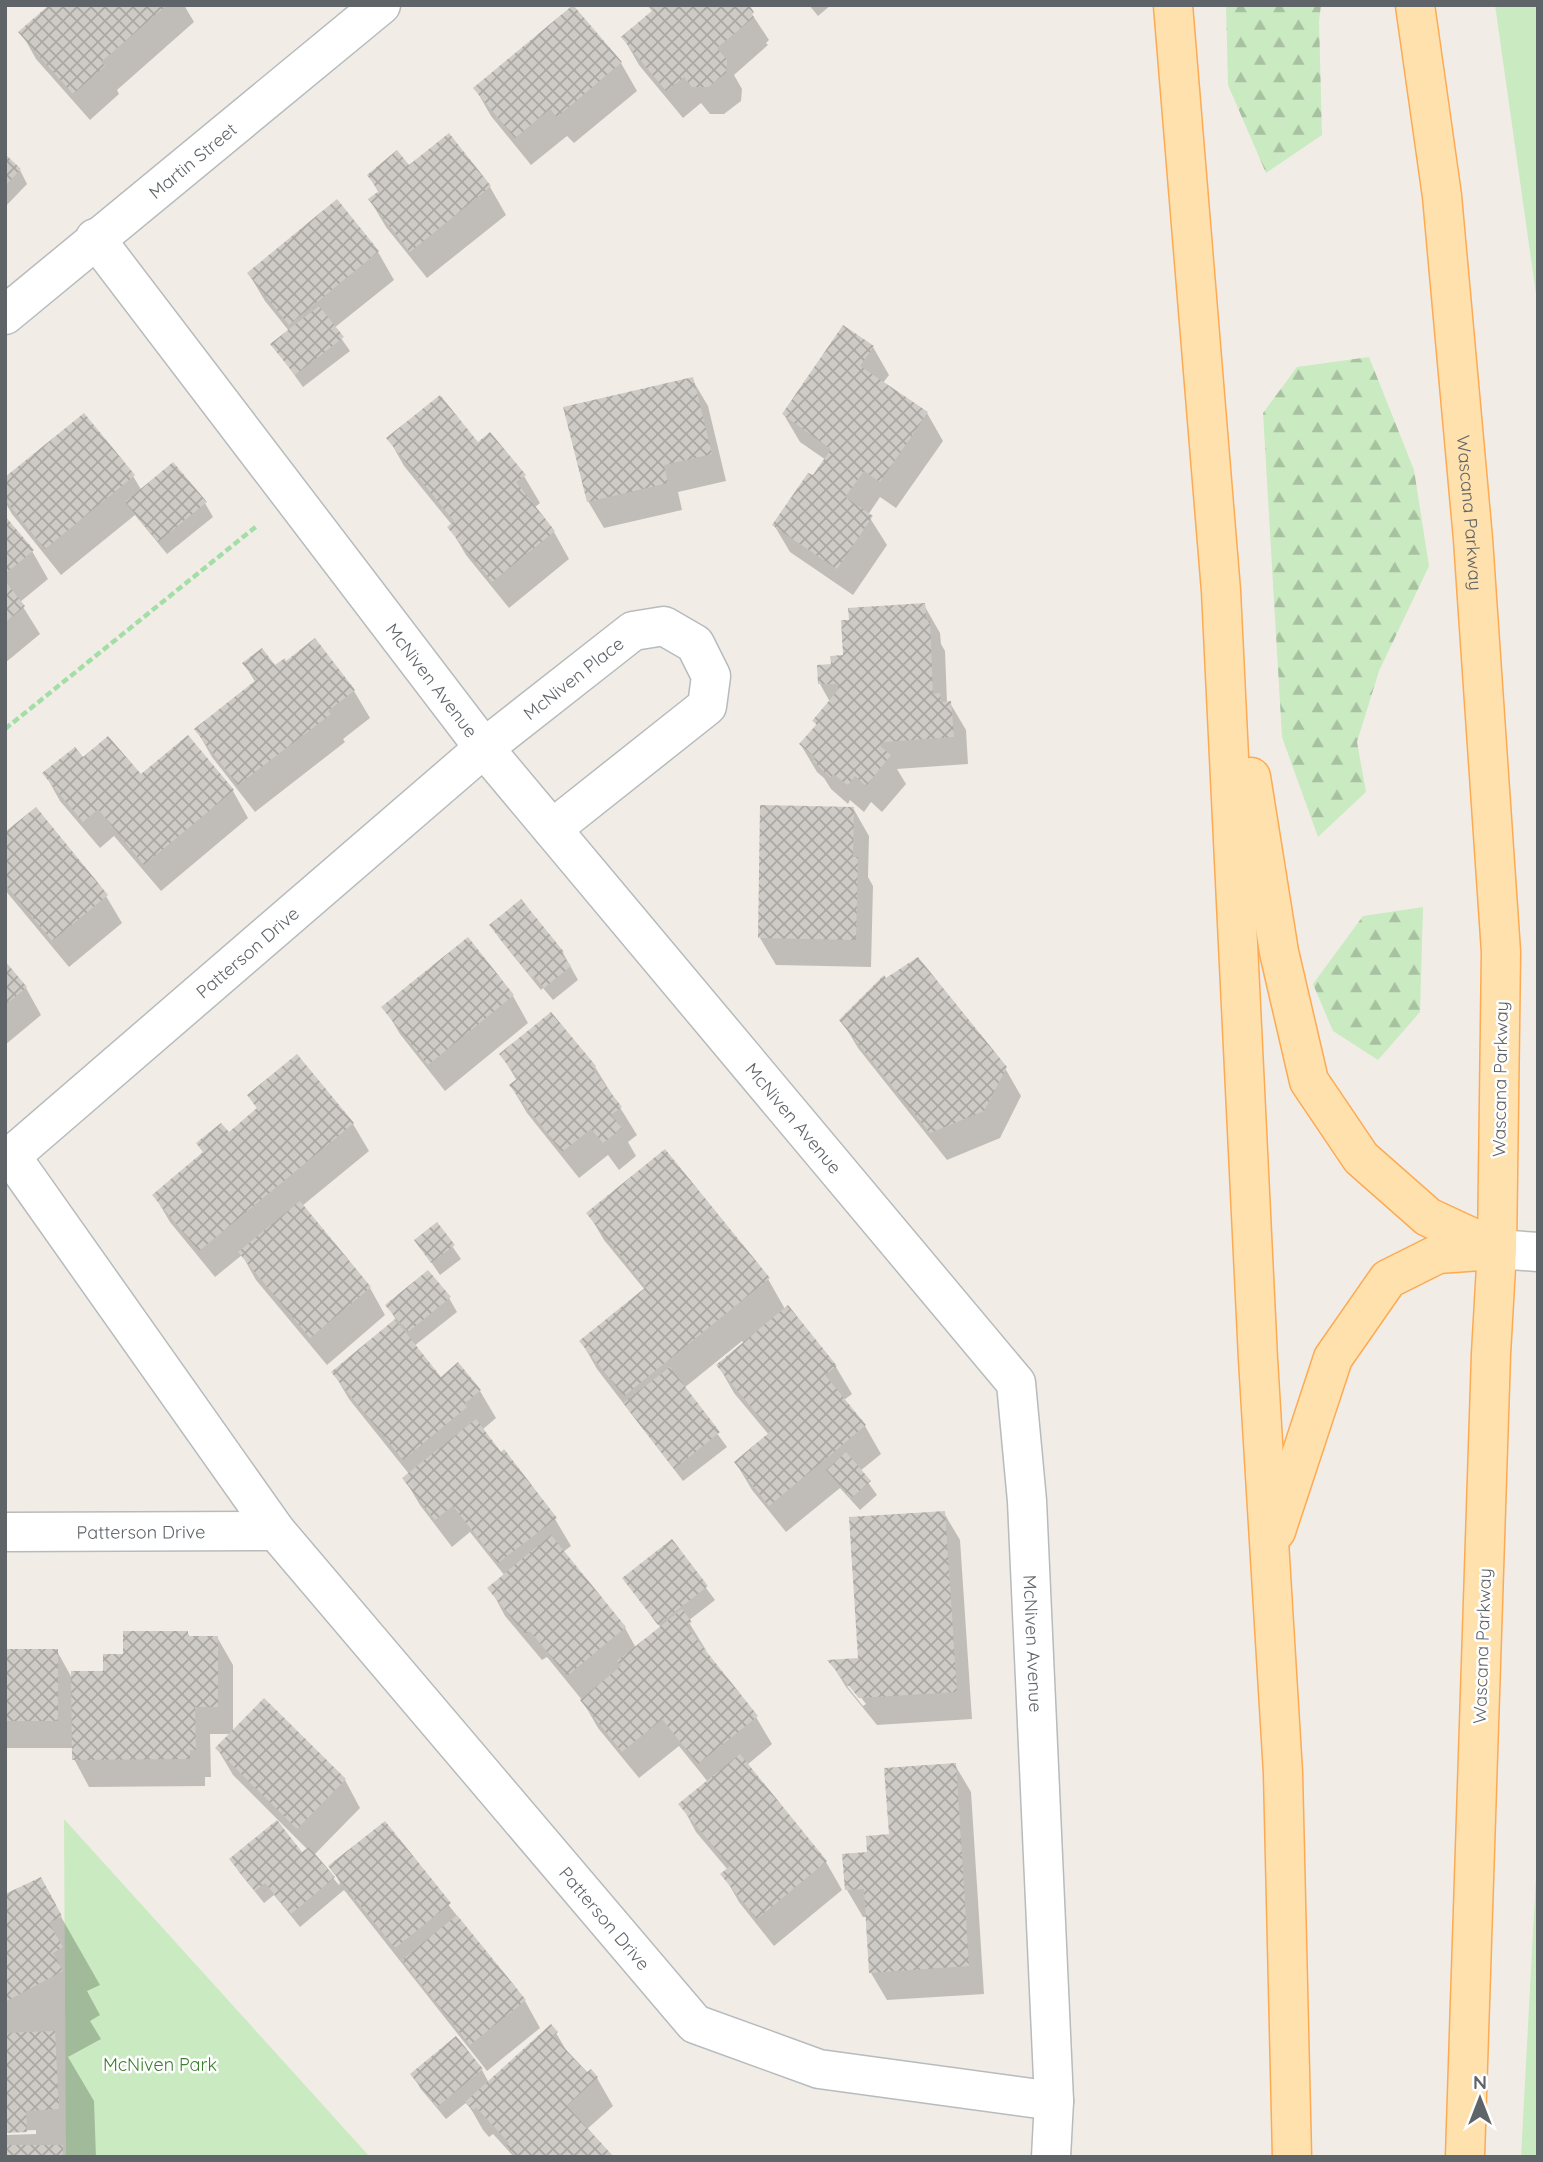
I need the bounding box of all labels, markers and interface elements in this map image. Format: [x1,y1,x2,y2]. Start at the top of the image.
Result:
street label: Martin Street [144,117,241,203]
street label: Wascana Parkway [1452,434,1488,591]
street label: McNiven Avenue [381,618,483,742]
street label: McNiven Place [518,631,628,725]
street label: Patterson Drive [191,901,304,1003]
street label: Wascana Parkway [1487,1001,1513,1157]
street label: McNiven Avenue [741,1058,847,1178]
street label: Patterson Drive [77,1520,205,1543]
street label: Wascana Parkway [1468,1568,1496,1724]
street label: McNiven Avenue [1019,1574,1048,1713]
street label: Patterson Drive [555,1862,655,1975]
park label: McNiven Park [103,2053,217,2076]
north arrow [1445,2064,1515,2134]
text: N [1473,2070,1487,2094]

